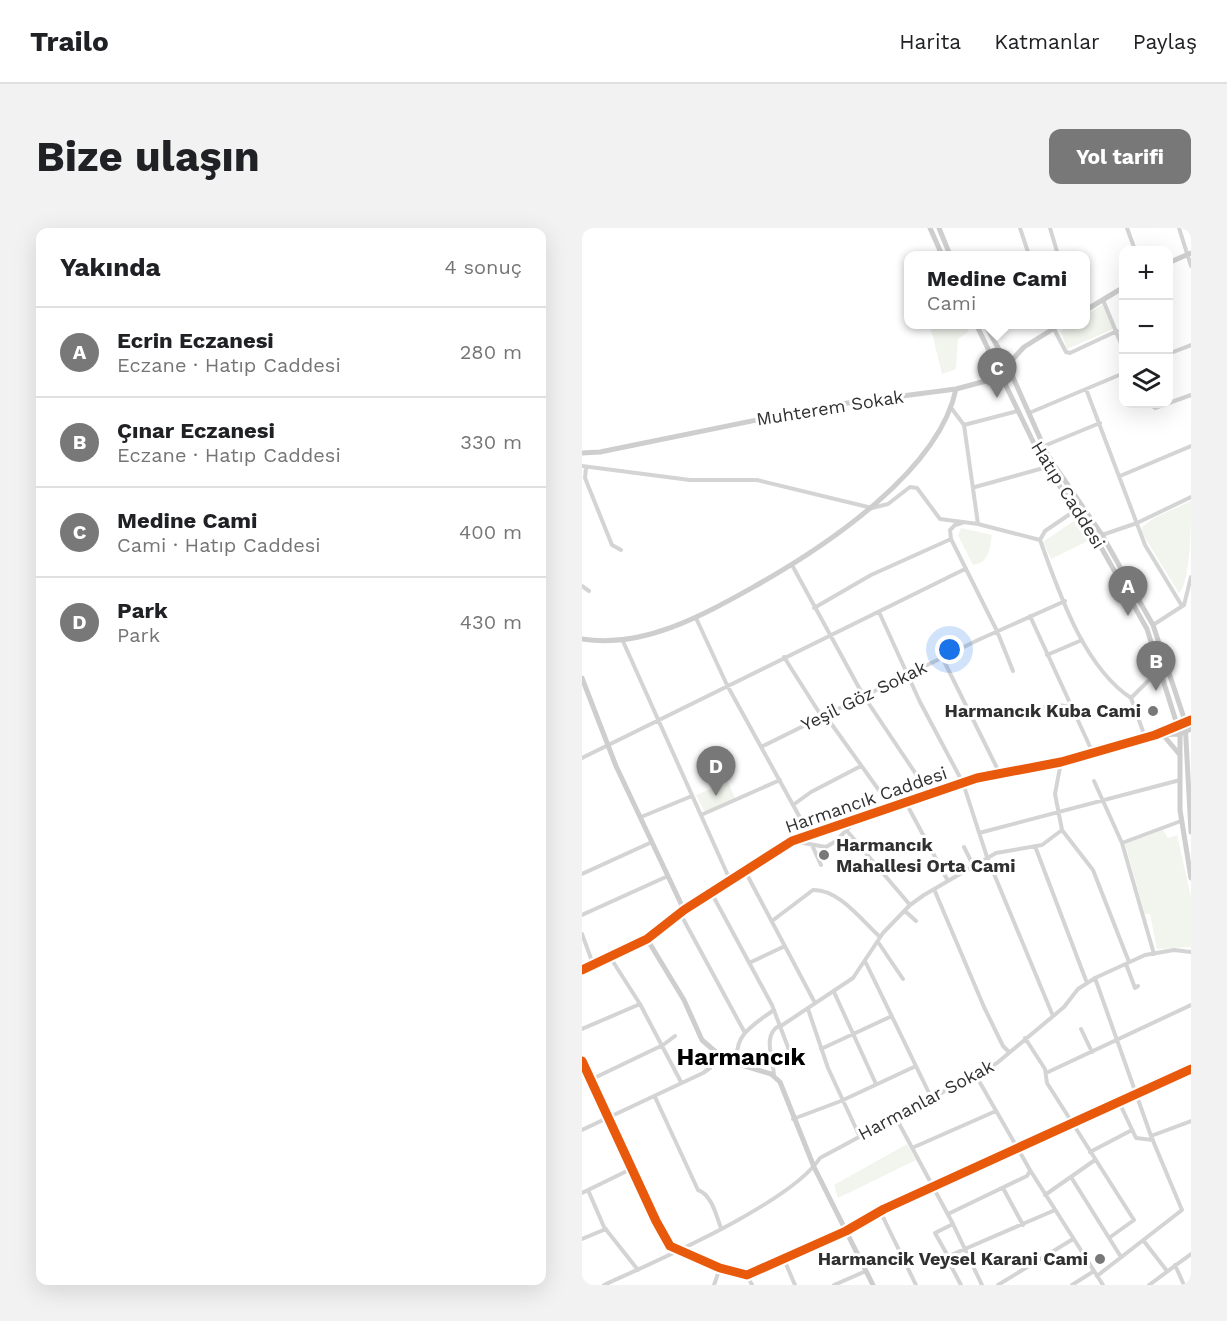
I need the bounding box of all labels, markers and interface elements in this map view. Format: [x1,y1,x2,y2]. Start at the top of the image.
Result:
text: Trailo [30,25,109,58]
text: Harita [899,29,961,54]
text: Katmanlar [994,29,1100,54]
text: Paylaş [1133,29,1197,54]
button: Yol tarifi [1049,129,1191,184]
text: Bize ulaşın [36,132,260,181]
map controls [1119,246,1173,408]
button: + [1119,246,1173,300]
popup [904,251,1090,329]
text: Yakında [60,252,161,282]
text: 4 sonuç [445,255,522,279]
text: Medine Cami [927,266,1067,291]
text: Cami [927,291,976,315]
button: − [1119,300,1173,354]
text: Ecrin Eczanesi [117,328,274,353]
text: A [73,340,86,364]
text: 280 m [460,340,522,364]
pin: C [978,348,1016,398]
text: Eczane · Hatıp Caddesi [117,353,341,377]
button: layers [1119,354,1173,408]
street label: Muhterem Sokak [755,385,905,430]
text: Çınar Eczanesi [117,418,275,443]
text: B [73,430,86,454]
text: 330 m [460,430,522,454]
street label: Hatıp Caddesi [1027,437,1110,552]
text: Eczane · Hatıp Caddesi [117,443,341,467]
text: Medine Cami [117,508,257,533]
text: C [73,520,86,544]
text: 400 m [459,520,522,544]
text: Cami · Hatıp Caddesi [117,533,321,557]
pin: A [1108,566,1148,616]
text: Park [117,598,168,623]
text: D [72,610,87,634]
text: 430 m [460,610,522,634]
text: Park [117,623,160,647]
your location [935,635,964,664]
pin: B [1136,642,1176,691]
street label: Yeşil Göz Sokak [798,656,930,735]
place label: Harmancık Kuba Cami [945,700,1141,721]
marker: Harmancık Kuba Cami [1146,704,1160,718]
pin: D [696,746,736,796]
street label: Harmancık Caddesi [782,762,949,837]
place label: Harmancık Mahallesi Orta Cami [836,834,1016,876]
marker: Harmancık Mahallesi Orta Cami [817,848,831,862]
district label: Harmancık [677,1043,805,1071]
street label: Harmanlar Sokak [854,1055,997,1144]
place label: Harmancik Veysel Karani Cami [818,1248,1088,1269]
marker: Harmancik Veysel Karani Cami [1093,1252,1107,1266]

